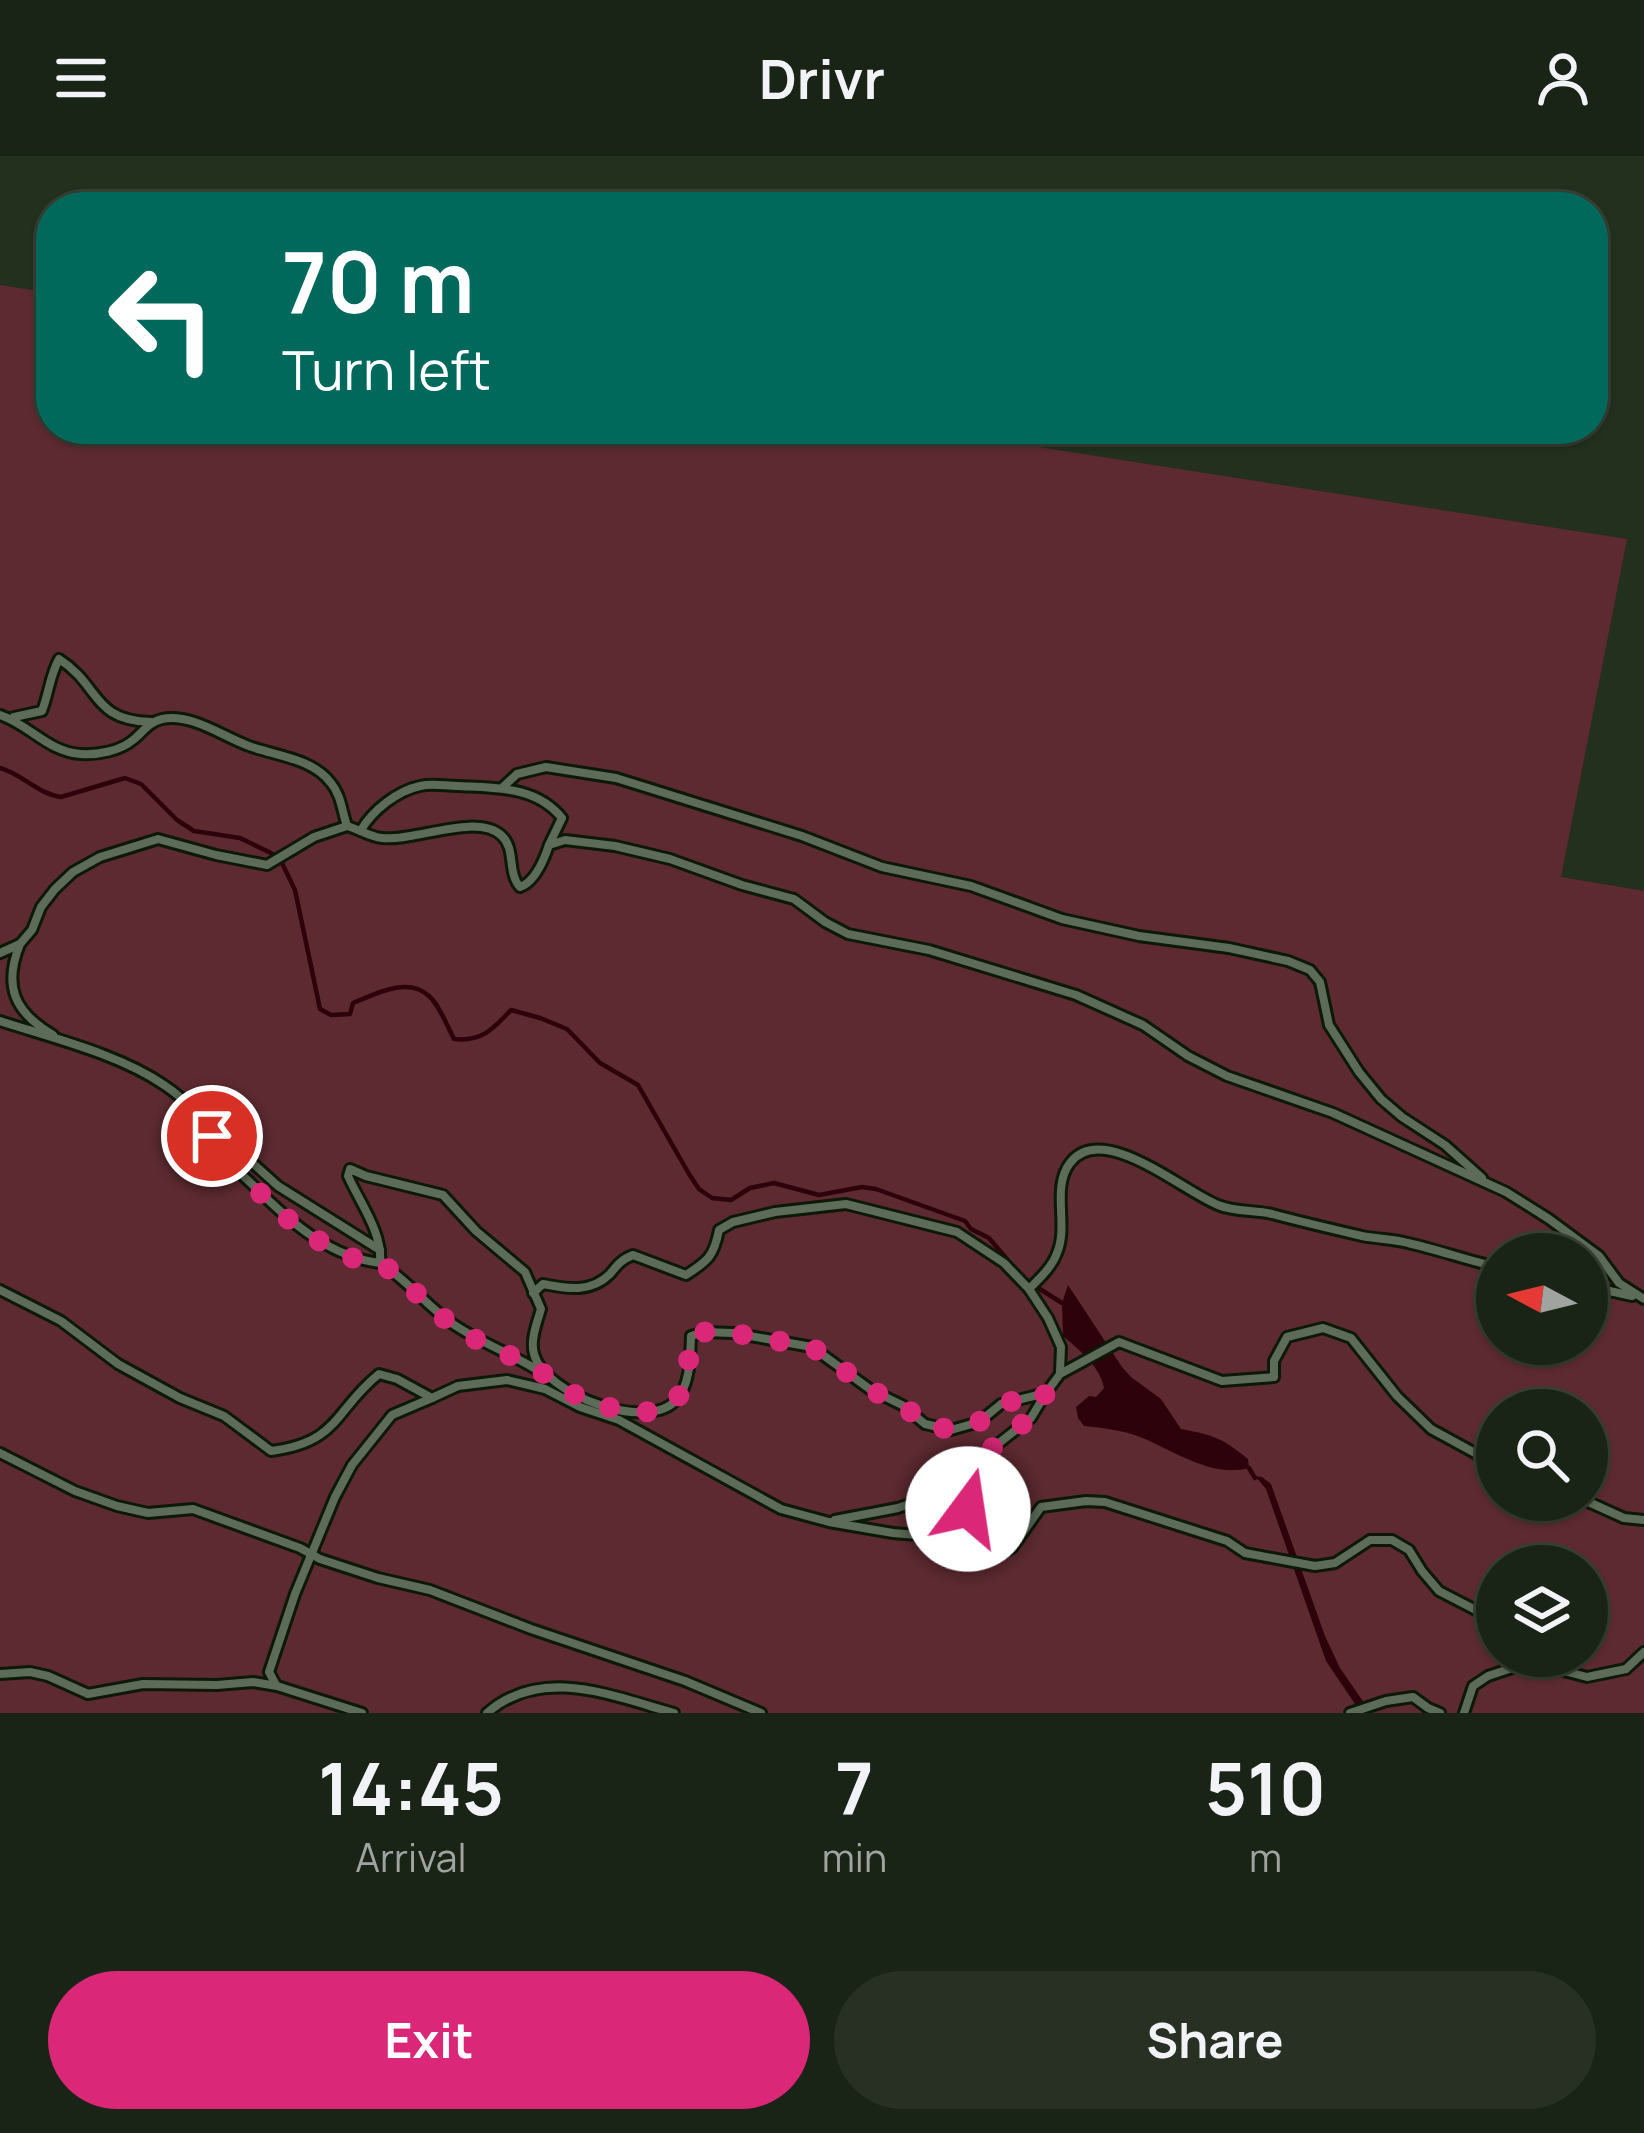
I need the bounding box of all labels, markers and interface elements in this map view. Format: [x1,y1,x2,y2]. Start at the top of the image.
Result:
text: Drivr [759,41,885,115]
icon: menu [48,45,114,111]
icon: person [1530,45,1596,111]
text: 70 m [282,223,474,338]
icon: left [84,240,240,396]
text: Turn left [282,332,491,406]
pin [161,1085,263,1187]
icon: arrive [179,1103,245,1169]
north arrow [1476,1233,1608,1365]
map controls [1476,1233,1608,1677]
button: search [1476,1389,1608,1521]
position arrow [905,1446,1031,1572]
button: layers [1476,1545,1608,1677]
text: 14:45 [318,1738,504,1837]
text: 7 [835,1738,874,1837]
text: 510 [1205,1738,1326,1837]
text: Arrival [355,1830,467,1884]
text: min [822,1830,887,1884]
text: m [1249,1830,1282,1884]
button: Exit [48,1971,810,2109]
button: Share [834,1971,1596,2109]

